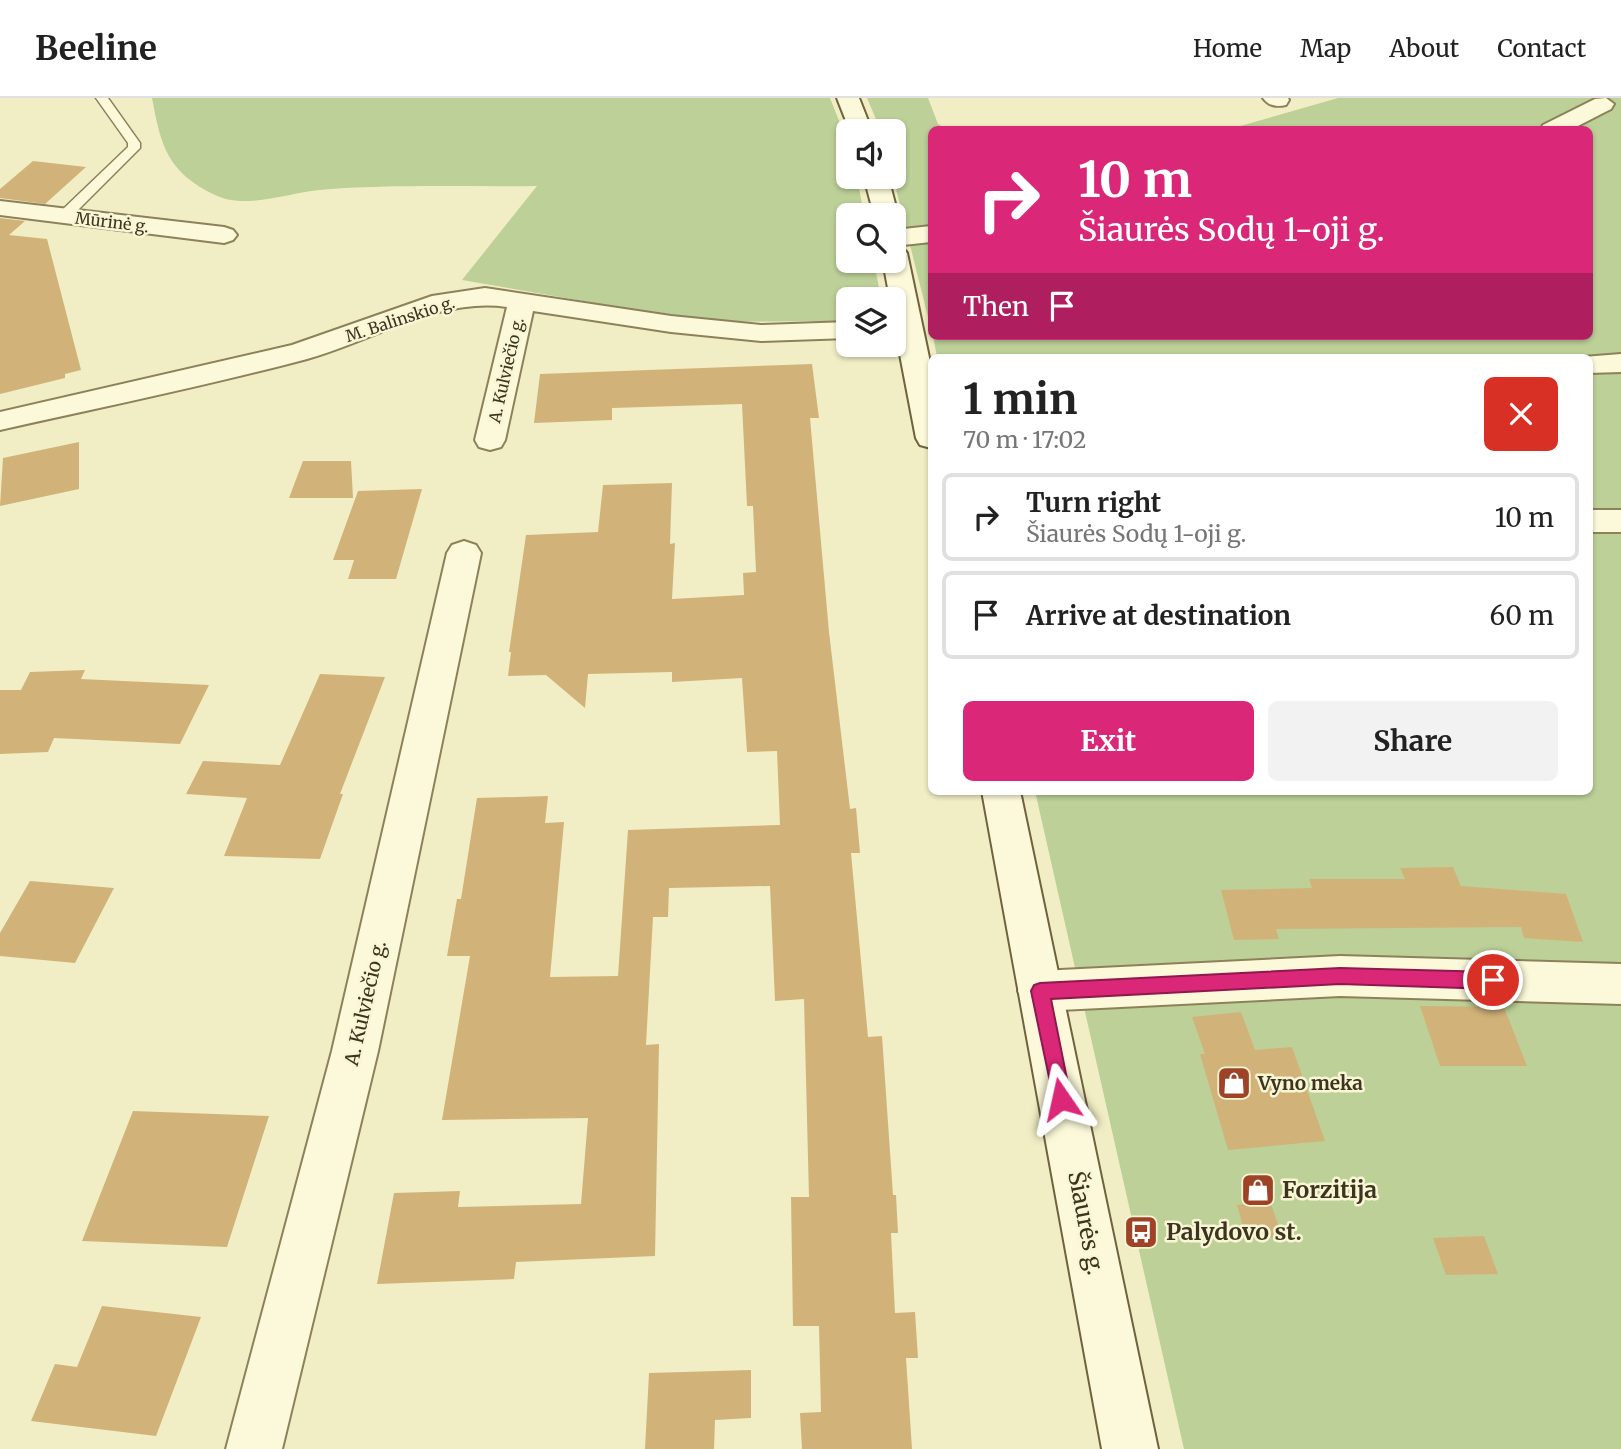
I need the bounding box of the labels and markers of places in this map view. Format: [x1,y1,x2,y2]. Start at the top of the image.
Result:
pin [1463,950,1523,1010]
shop icon: Vyno meka [1215,1064,1253,1102]
place label: Vyno meka [1257,1071,1363,1095]
shop icon: Forzitija [1239,1171,1277,1209]
place label: Forzitija [1282,1175,1377,1204]
bus stop icon: Palydovo st. [1122,1213,1160,1251]
place label: Palydovo st. [1166,1217,1302,1246]

